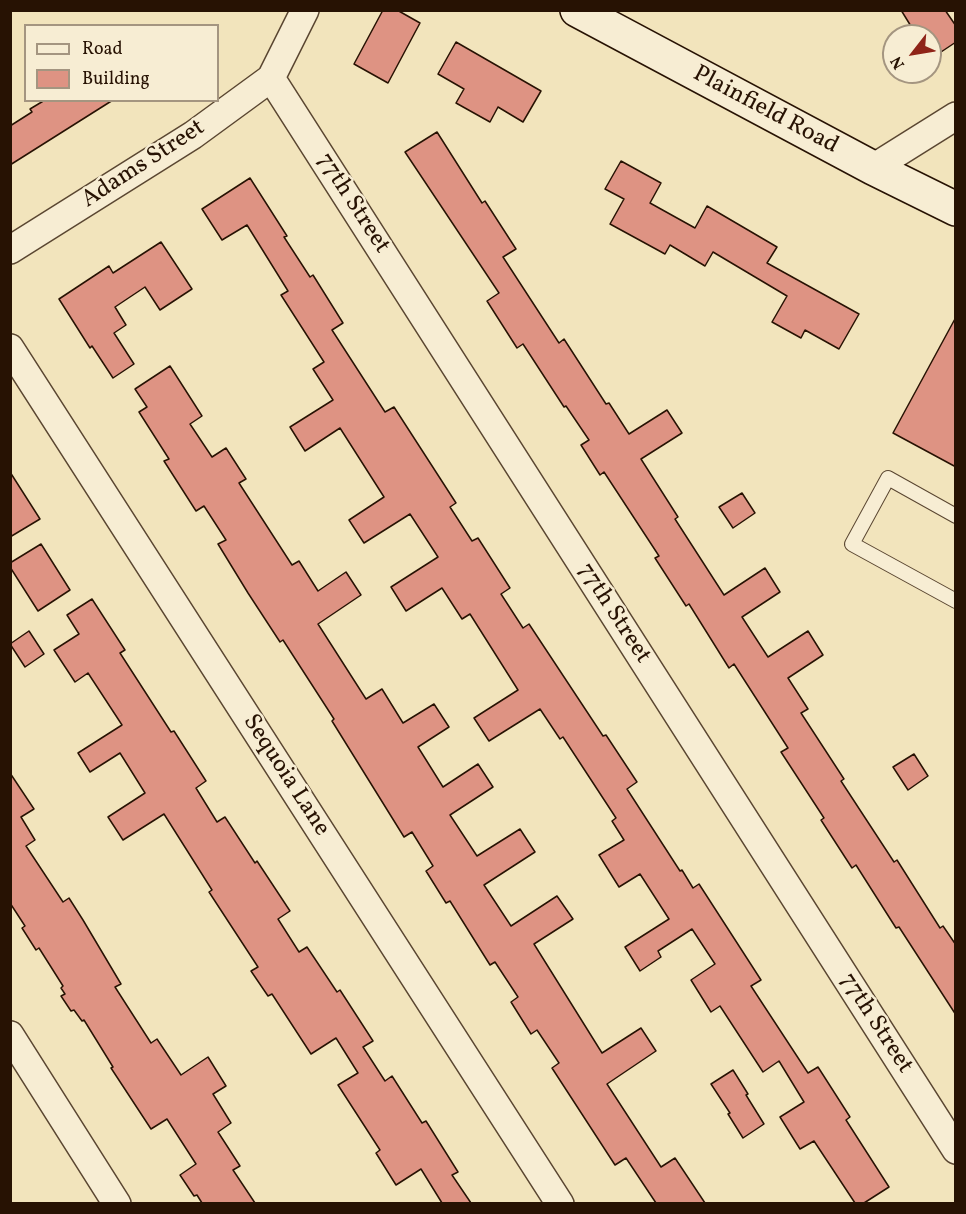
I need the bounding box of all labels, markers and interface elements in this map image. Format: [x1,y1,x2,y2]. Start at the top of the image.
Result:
legend [24,24,219,102]
north arrow [882,24,942,84]
text: Road [82,37,123,62]
text: N [886,52,911,73]
street label: Plainfield Road [687,61,843,161]
text: Building [82,67,150,92]
street label: Adams Street [77,114,211,216]
street label: 77th Street [309,148,395,260]
street label: 77th Street [570,558,656,670]
street label: Sequoia Lane [235,710,335,842]
street label: 77th Street [832,968,918,1080]

